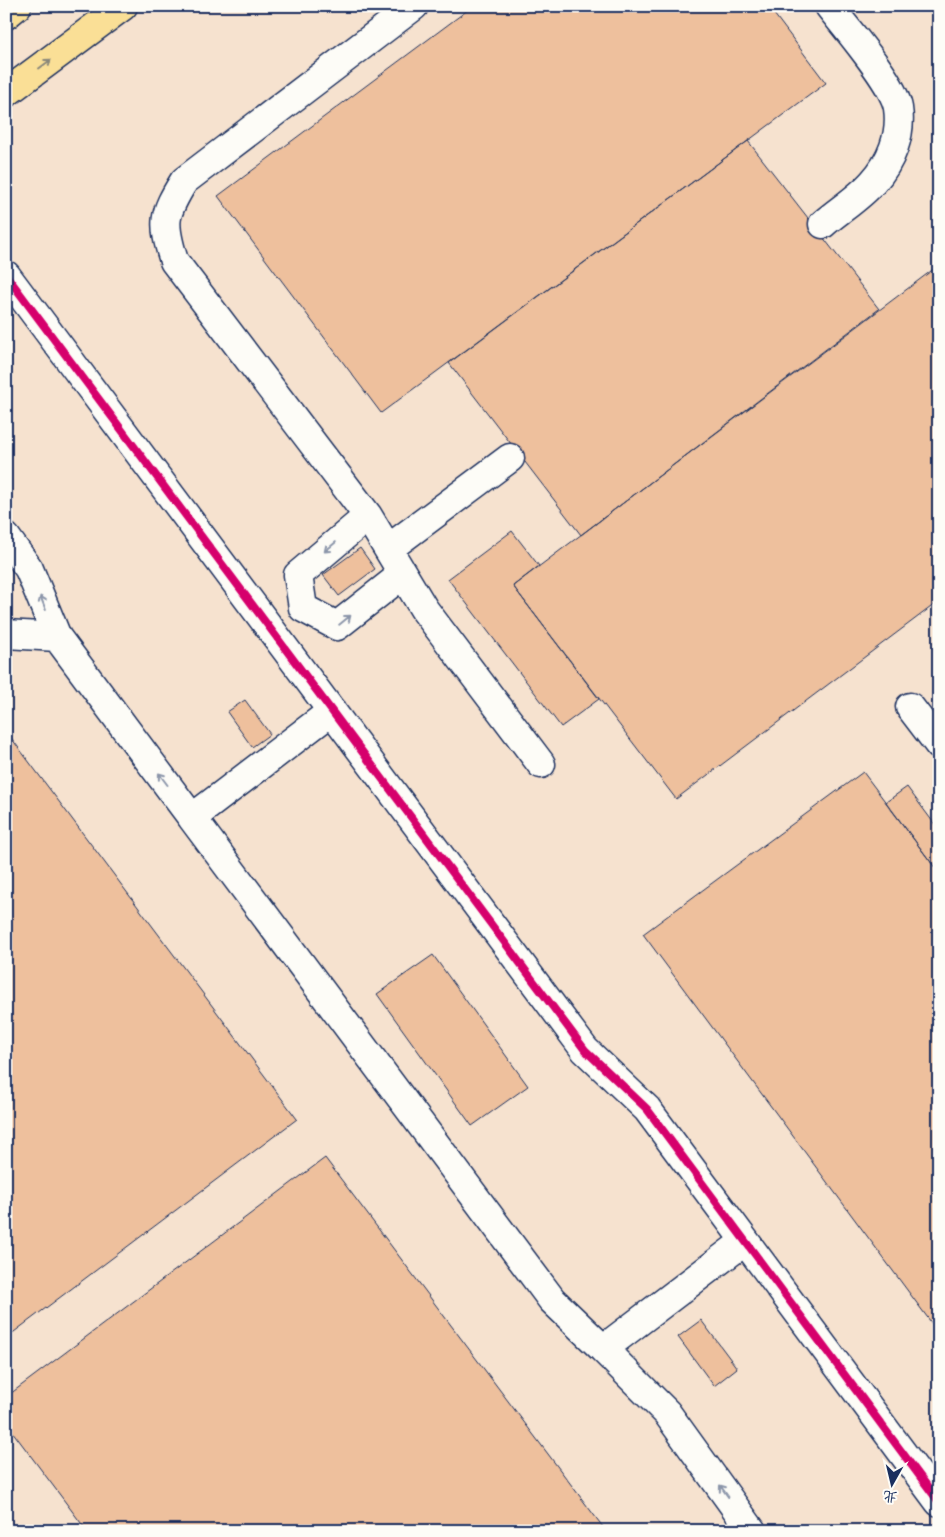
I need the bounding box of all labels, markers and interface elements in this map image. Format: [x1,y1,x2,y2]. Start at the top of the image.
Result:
one-way arrow [38,59,52,69]
one-way arrow [324,542,337,553]
one-way arrow [38,596,48,611]
one-way arrow [338,614,351,625]
one-way arrow [158,772,168,786]
north arrow [868,1460,918,1510]
one-way arrow [718,1485,729,1498]
text: 北 [882,1487,898,1508]

